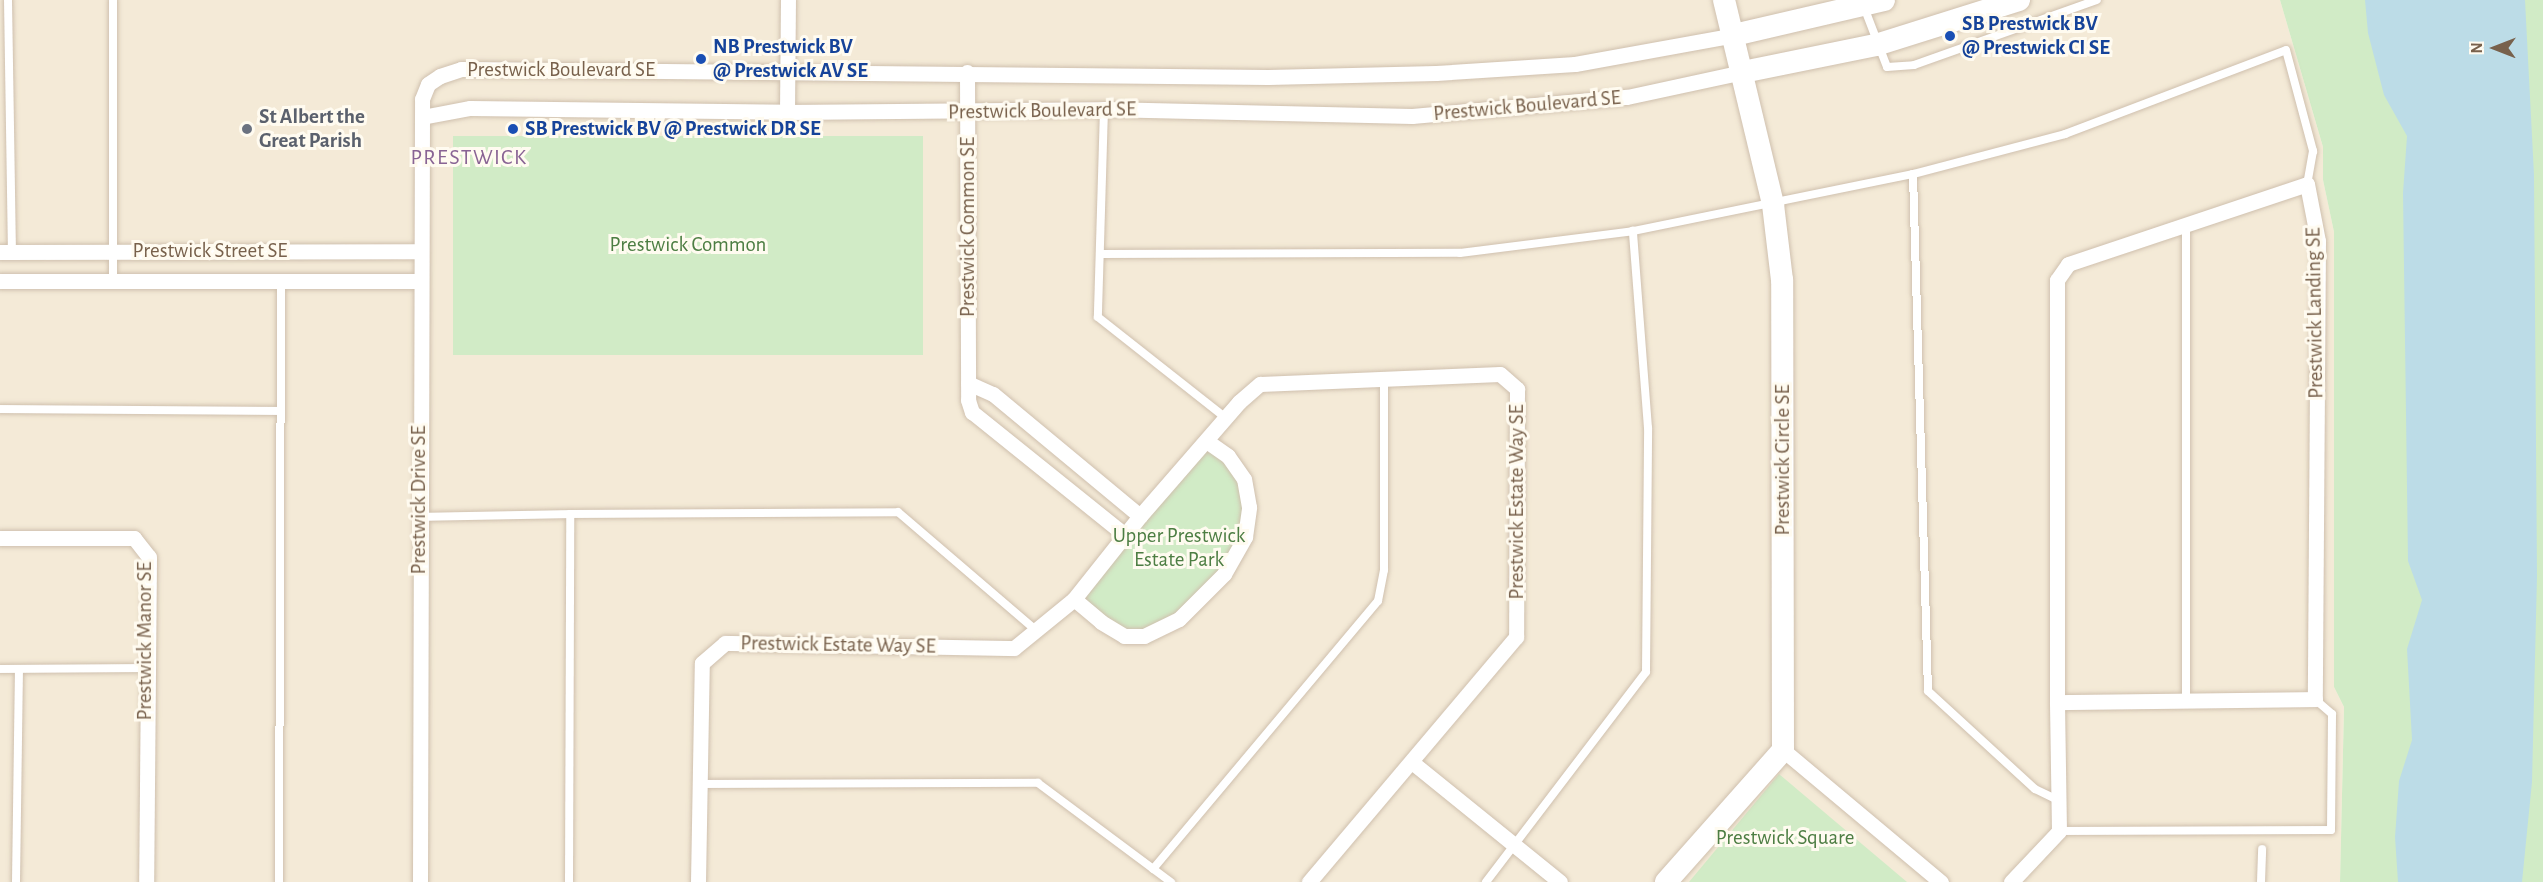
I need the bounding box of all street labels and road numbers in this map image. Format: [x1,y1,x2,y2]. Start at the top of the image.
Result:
street label: Prestwick Boulevard SE [467,57,655,83]
street label: Prestwick Boulevard SE [1432,85,1622,127]
street label: Prestwick Boulevard SE [948,97,1136,125]
street label: Prestwick Common SE [955,137,981,317]
street label: Prestwick Landing SE [2301,227,2329,399]
street label: Prestwick Street SE [133,238,287,264]
street label: Prestwick Circle SE [1770,384,1796,536]
street label: Prestwick Estate Way SE [1504,404,1530,600]
street label: Prestwick Drive SE [406,425,432,575]
street label: Prestwick Manor SE [132,562,158,720]
street label: Prestwick Estate Way SE [740,631,936,659]

